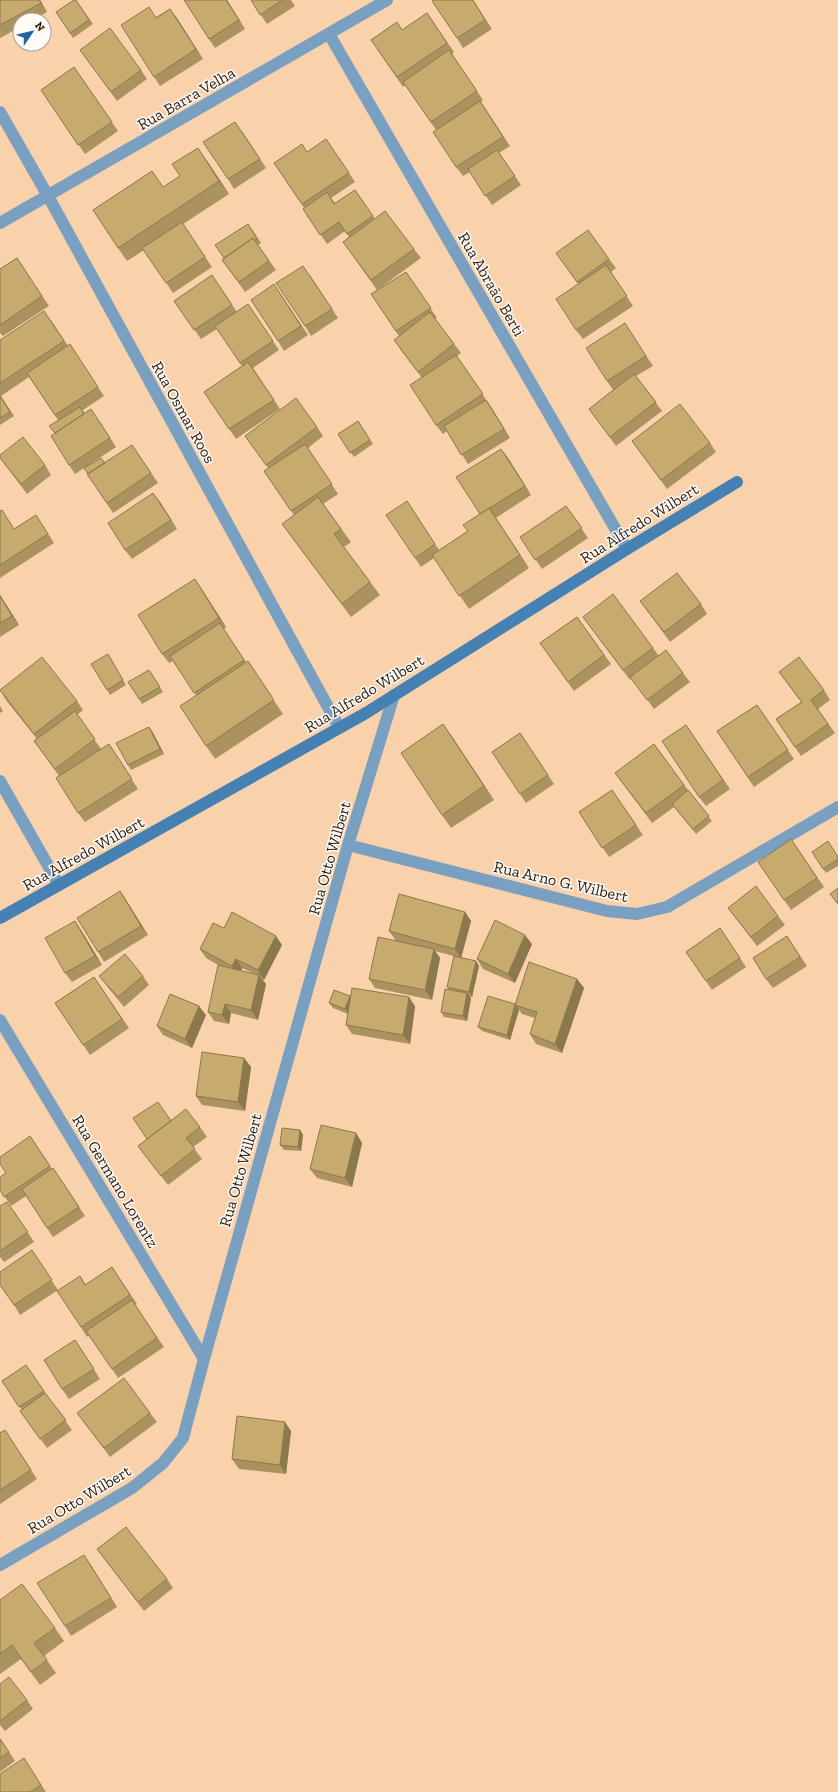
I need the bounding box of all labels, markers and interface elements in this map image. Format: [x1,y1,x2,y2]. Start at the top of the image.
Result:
north arrow [12,12,52,52]
text: N [32,19,48,34]
street label: Rua Barra Velha [134,63,239,134]
street label: Rua Abraão Berti [454,229,529,340]
street label: Rua Osmar Roos [148,358,219,467]
street label: Rua Alfredo Wilbert [577,479,702,567]
street label: Rua Alfredo Wilbert [301,650,427,737]
street label: Rua Otto Wilbert [304,799,355,917]
street label: Rua Alfredo Wilbert [19,812,147,895]
street label: Rua Arno G. Wilbert [492,857,630,906]
street label: Rua Germano Lorentz [68,1111,163,1251]
street label: Rua Otto Wilbert [215,1111,266,1229]
street label: Rua Otto Wilbert [24,1461,134,1538]

